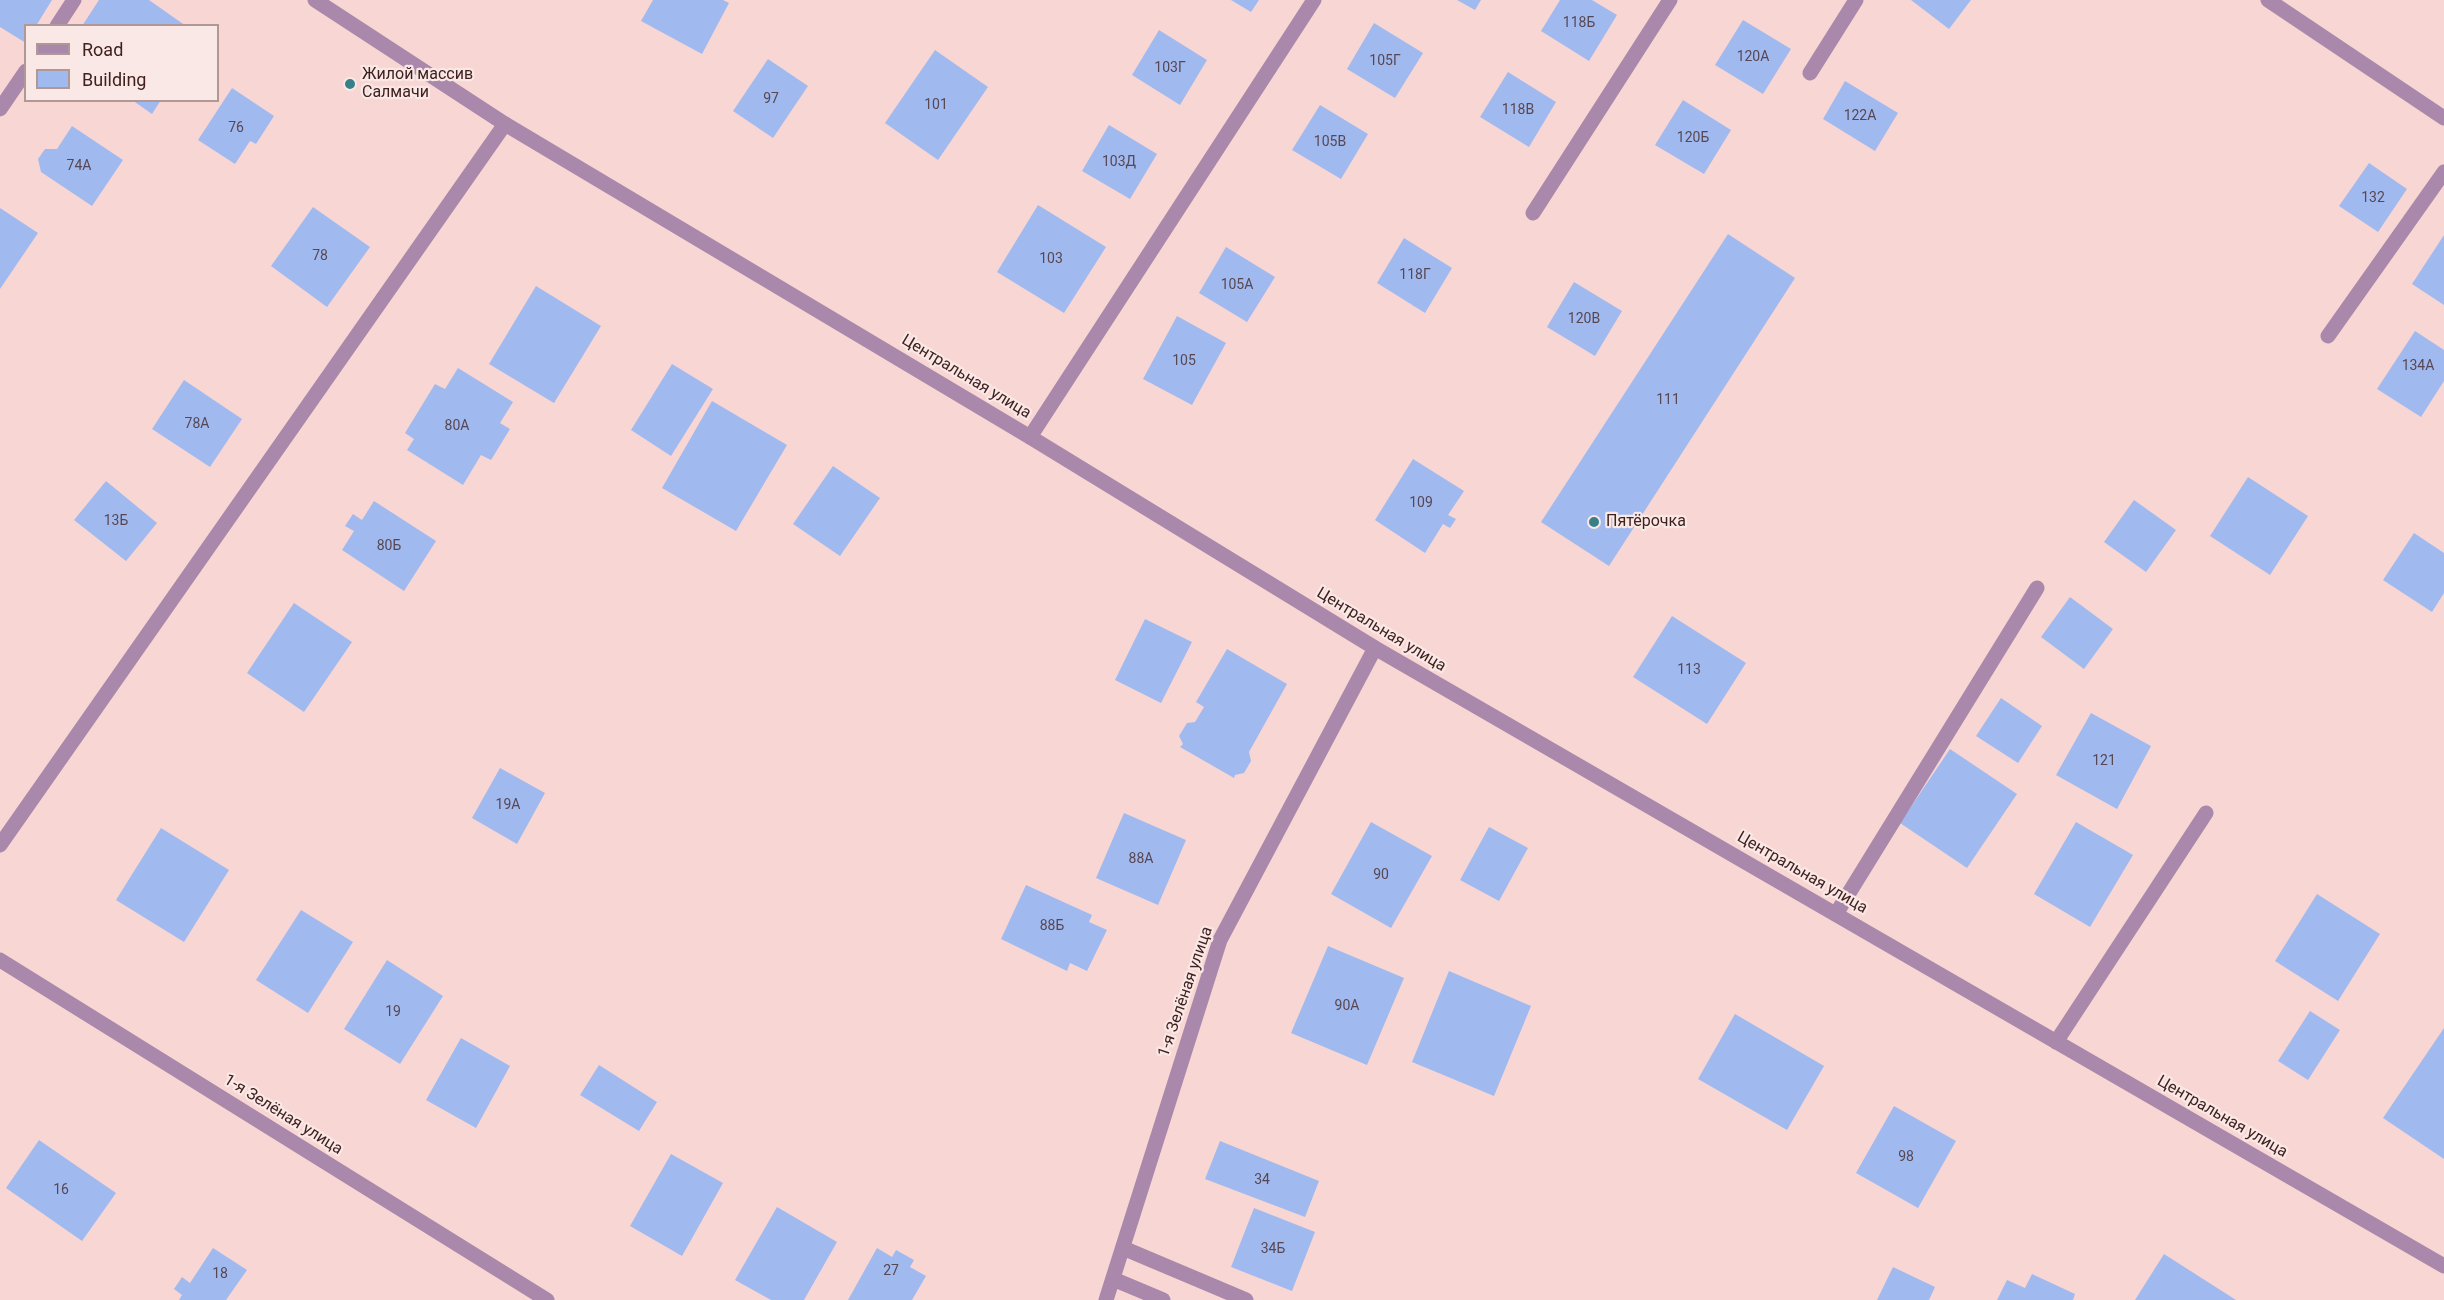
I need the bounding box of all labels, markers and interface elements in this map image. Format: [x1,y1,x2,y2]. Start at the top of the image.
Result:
house number: 118Б [1563,15,1595,31]
legend [24,24,219,102]
text: Road [82,39,123,60]
house number: 120А [1737,49,1769,65]
house number: 105Г [1369,53,1401,69]
house number: 103Г [1154,60,1186,76]
place label: Жилой массив Салмачи [362,65,473,103]
text: Building [82,69,146,90]
marker: Жилой массив Салмачи [343,77,357,91]
house number: 97 [763,91,779,107]
house number: 101 [924,97,948,113]
house number: 118В [1502,102,1534,118]
house number: 122А [1844,108,1876,124]
house number: 76 [228,120,244,136]
house number: 120Б [1677,130,1709,146]
house number: 105В [1314,134,1346,150]
house number: 103Д [1102,154,1136,170]
house number: 74А [67,158,91,174]
house number: 132 [2361,190,2385,206]
house number: 78 [312,248,328,264]
house number: 103 [1039,251,1063,267]
house number: 118Г [1399,267,1431,283]
house number: 105А [1221,277,1253,293]
house number: 120В [1568,311,1600,327]
street label: Центральная улица [898,331,1034,423]
house number: 105 [1172,353,1196,369]
house number: 134А [2402,358,2434,374]
house number: 111 [1656,392,1680,408]
house number: 78А [185,416,209,432]
house number: 80А [445,418,469,434]
house number: 109 [1409,495,1433,511]
place label: Пятёрочка [1606,512,1686,532]
house number: 13Б [104,513,128,529]
marker: Пятёрочка [1587,515,1601,529]
house number: 80Б [377,538,401,554]
street label: Центральная улица [1313,584,1449,676]
house number: 113 [1677,662,1701,678]
house number: 121 [2092,753,2116,769]
house number: 19А [496,797,520,813]
street label: Центральная улица [1733,828,1871,918]
house number: 88А [1129,851,1153,867]
house number: 90 [1373,867,1389,883]
house number: 88Б [1040,918,1064,934]
street label: 1-я Зелёная улица [1155,924,1217,1060]
house number: 90А [1335,998,1359,1014]
house number: 19 [385,1004,401,1020]
street label: 1-я Зелёная улица [220,1071,346,1159]
street label: Центральная улица [2153,1072,2291,1162]
house number: 98 [1898,1149,1914,1165]
house number: 34 [1254,1172,1270,1188]
house number: 16 [53,1182,69,1198]
house number: 34Б [1261,1241,1285,1257]
house number: 27 [883,1263,899,1279]
house number: 18 [212,1266,228,1282]

